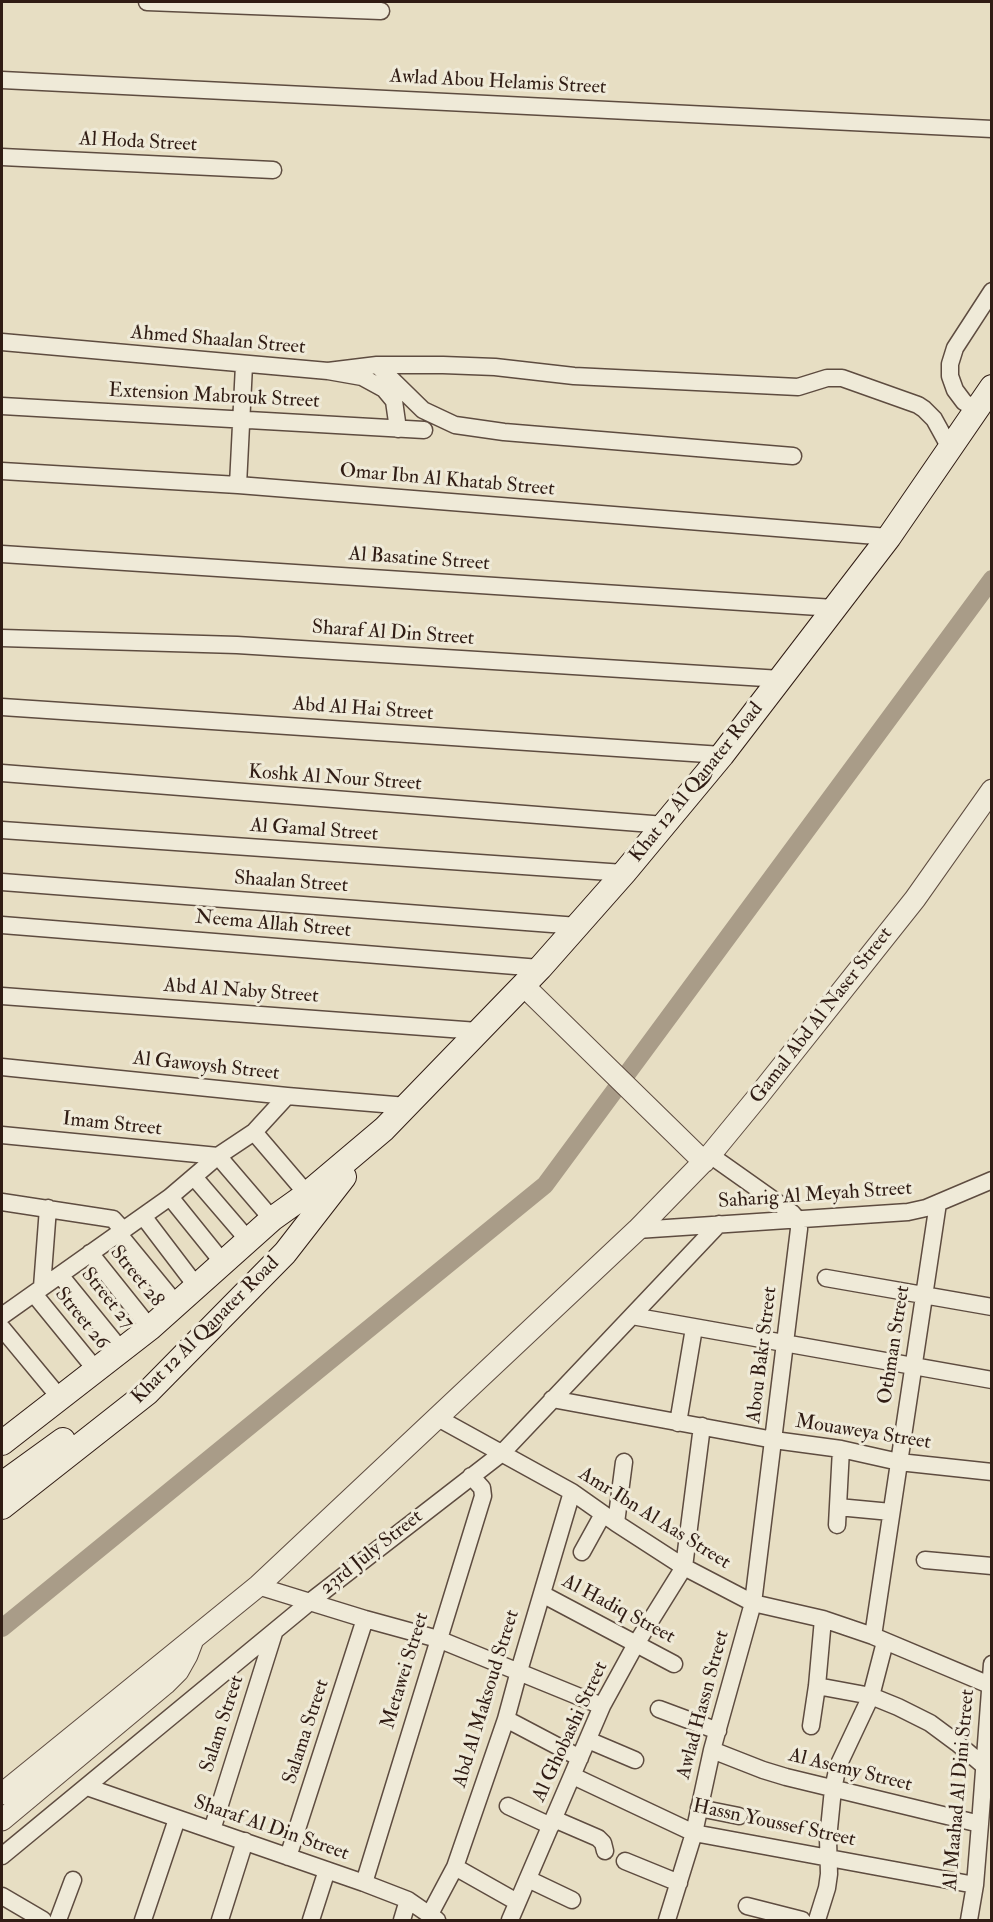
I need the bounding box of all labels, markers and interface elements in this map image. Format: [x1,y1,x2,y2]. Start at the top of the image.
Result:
street label: Awlad Abou Helamis Street [389,65,607,101]
street label: Al Hoda Street [78,128,198,158]
street label: Ahmed Shaalan Street [130,321,306,361]
street label: Extension Mabrouk Street [108,379,320,415]
street label: Omar Ibn Al Khatab Street [338,460,556,502]
street label: Al Basatine Street [348,543,490,577]
street label: Sharaf Al Din Street [311,616,475,652]
street label: Abd Al Hai Street [292,693,434,727]
street label: Khat 12 Al Qanater Road [625,698,769,868]
street label: Koshk Al Nour Street [248,761,422,797]
street label: Al Gamal Street [249,815,379,847]
street label: Shaalan Street [233,867,349,899]
street label: Neema Allah Street [194,906,352,944]
street label: Gamal Abd Al Naser Street [746,923,898,1109]
street label: Abd Al Naby Street [163,975,319,1009]
street label: Al Gawoysh Street [132,1047,280,1087]
street label: Imam Street [61,1108,163,1142]
street label: Saharig Al Meyah Street [717,1177,913,1215]
street label: Street 28 [104,1241,168,1313]
street label: Khat 12 Al Qanater Road [127,1252,285,1410]
street label: Street 27 [75,1264,139,1334]
street label: Street 26 [49,1283,113,1355]
street label: Othman Street [874,1284,916,1406]
street label: Abou Bakr Street [743,1285,783,1425]
street label: Mouaweya Street [794,1410,932,1456]
street label: Amr Ibn Al Aas Street [574,1463,734,1575]
street label: 23rd July Street [316,1506,428,1600]
street label: Al Hadiq Street [557,1570,679,1650]
street label: Abd Al Maksoud Street [449,1607,525,1791]
street label: Metawei Street [377,1610,435,1732]
street label: Awlad Hassn Street [673,1628,735,1782]
street label: Al Ghobashi Street [528,1658,614,1806]
street label: Salam Street [196,1672,250,1776]
street label: Salama Street [279,1677,335,1787]
street label: Al Maahad Al Dini Street [939,1688,981,1892]
street label: Al Asemy Street [786,1744,914,1798]
street label: Sharaf Al Din Street [190,1791,352,1867]
street label: Hassn Youssef Street [691,1795,857,1853]

